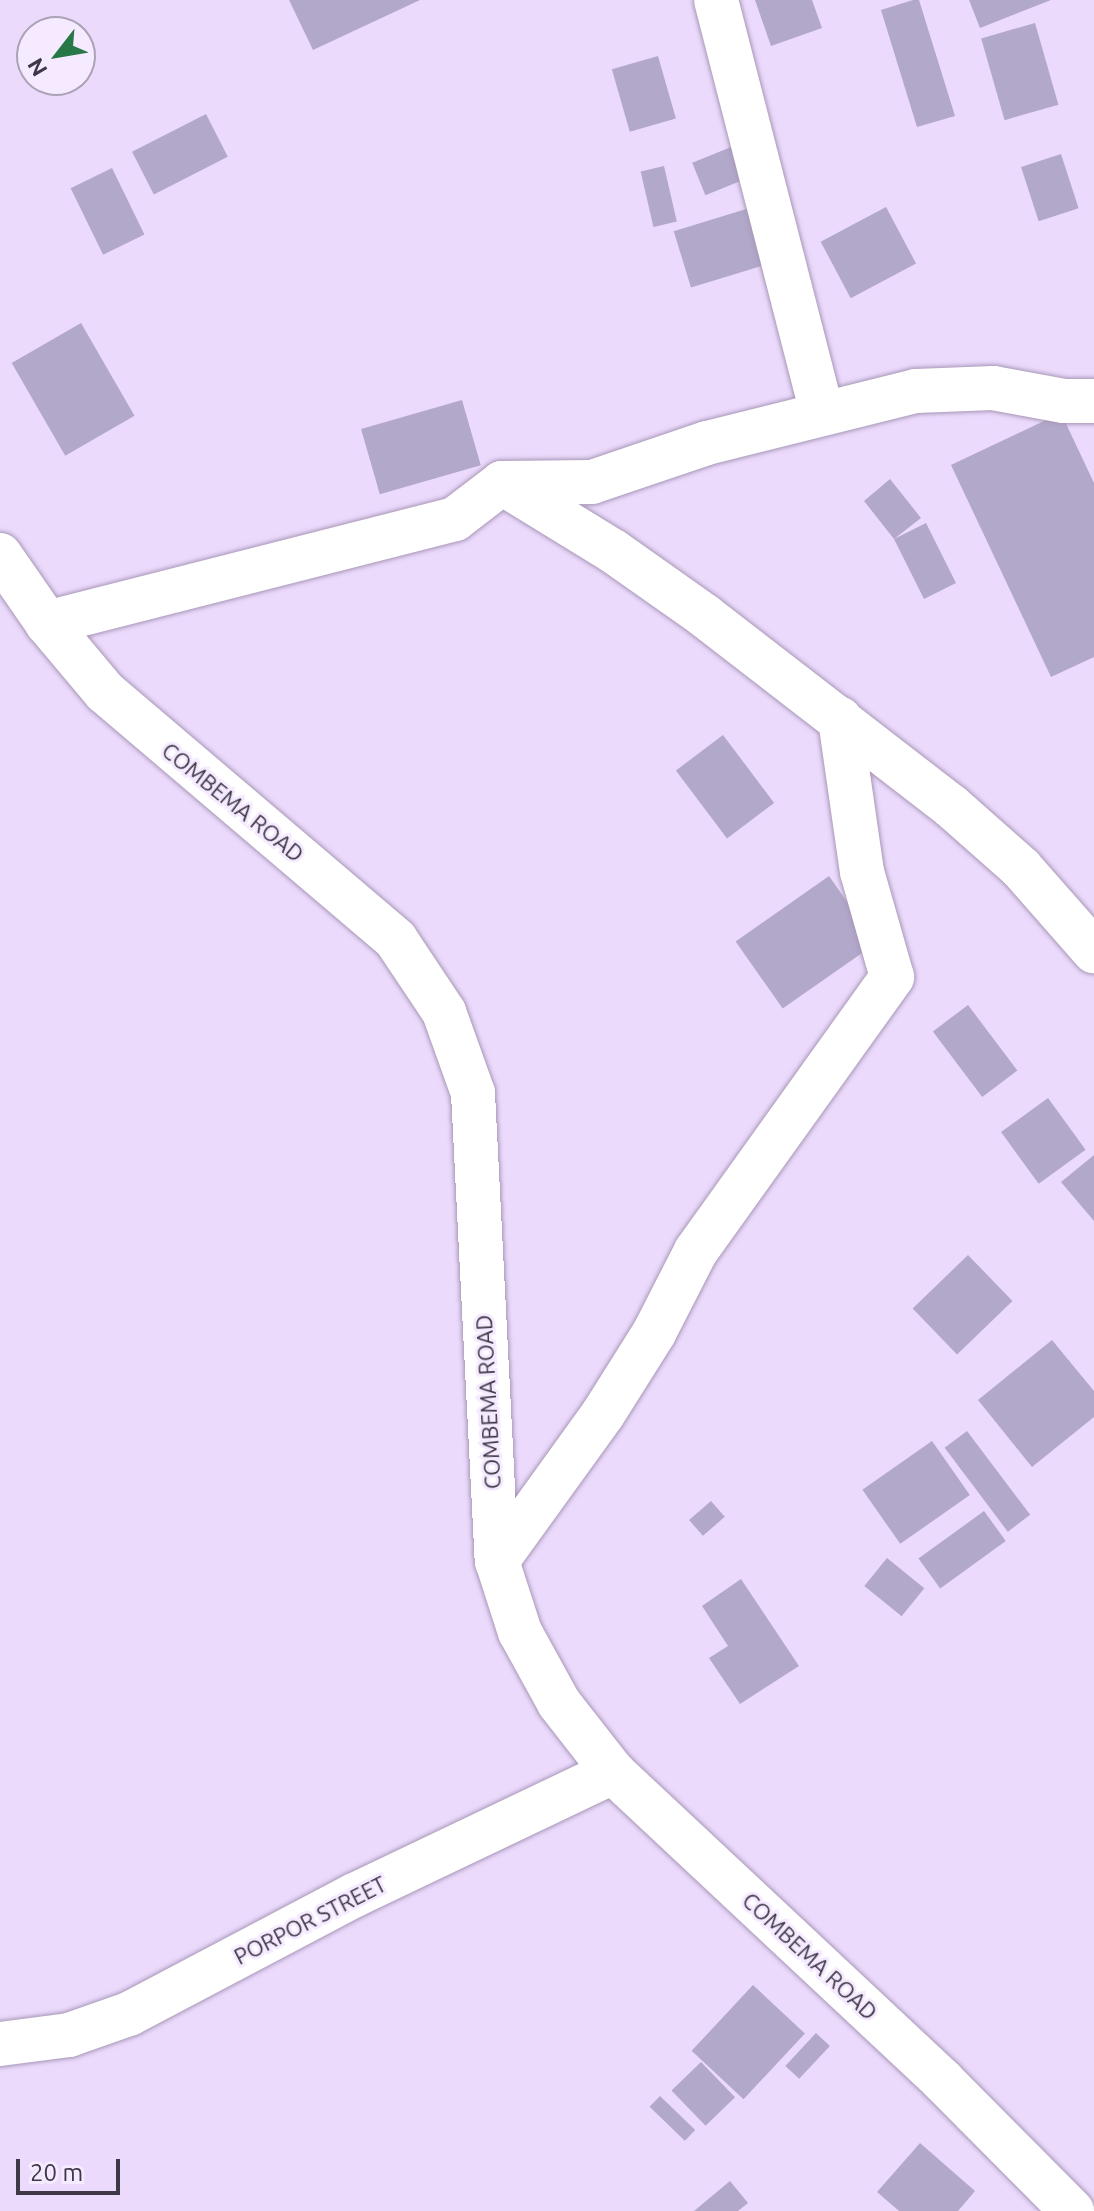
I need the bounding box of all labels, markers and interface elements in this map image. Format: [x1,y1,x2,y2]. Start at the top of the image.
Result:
north arrow [16,16,96,96]
text: N [22,54,52,81]
street label: COMBEMA ROAD [157,737,309,867]
street label: COMBEMA ROAD [470,1314,506,1490]
street label: PORPOR STREET [229,1870,391,1970]
street label: COMBEMA ROAD [737,1887,883,2025]
scale bar [20,2143,124,2193]
text: 20 m [30,2159,83,2186]

